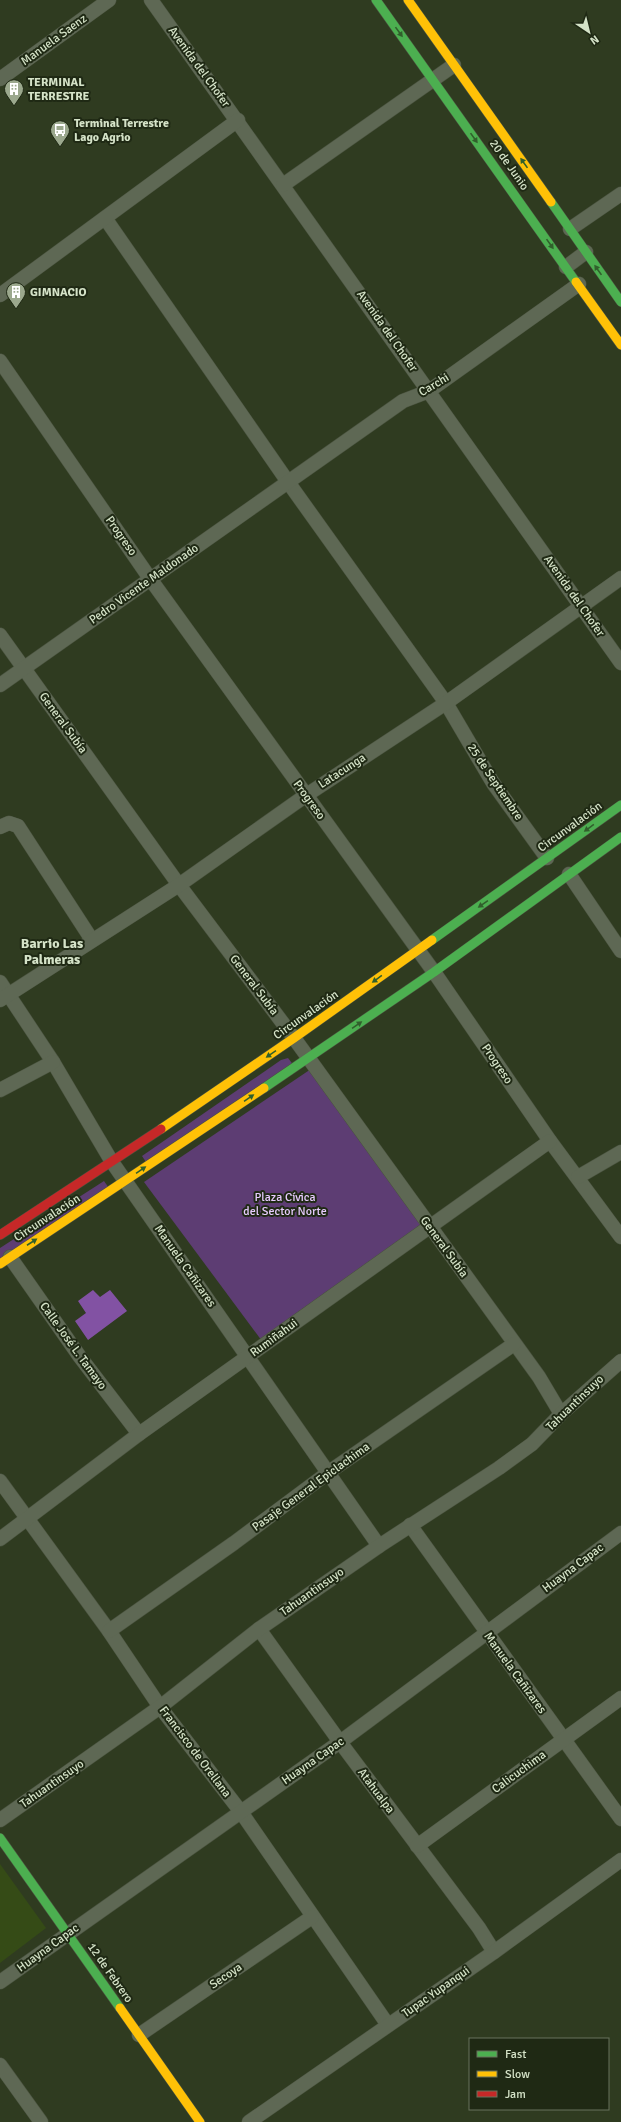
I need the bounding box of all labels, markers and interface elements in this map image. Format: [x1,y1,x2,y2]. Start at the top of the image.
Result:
street label: Manuela Saenz [18,11,90,69]
north arrow [569,12,609,52]
street label: Avenida del Chofer [165,24,234,111]
one-way arrow [395,26,403,37]
text: N [588,32,601,47]
place label: TERMINAL TERRESTRE [28,75,90,104]
building icon: TERMINAL TERRESTRE [3,78,25,106]
place label: Terminal Terrestre Lago Agrio [74,116,169,145]
bus stop icon: Terminal Terrestre Lago Agrio [49,119,71,147]
one-way arrow [470,132,478,143]
street label: 20 de Junio [486,137,532,193]
one-way arrow [520,158,528,169]
one-way arrow [545,238,554,249]
one-way arrow [594,265,603,276]
building icon: GIMNACIO [5,281,27,309]
place label: GIMNACIO [30,285,87,300]
street label: Avenida del Chofer [353,287,421,375]
street label: Carchi [416,370,452,400]
street label: Progreso [102,513,140,559]
street label: Pedro Vicente Maldonado [86,541,202,627]
street label: Avenida del Chofer [540,552,608,640]
street label: General Subía [36,690,90,756]
street label: 25 de Septiembre [464,741,526,823]
street label: Latacunga [315,750,369,792]
street label: Progreso [290,777,328,823]
street label: Circunvalación [535,799,605,855]
one-way arrow [584,824,595,832]
one-way arrow [478,899,489,908]
district label: Barrio Las Palmeras [21,935,83,968]
street label: General Subía [226,952,282,1018]
one-way arrow [372,975,383,983]
street label: Circunvalación [270,987,342,1043]
one-way arrow [352,1021,362,1029]
street label: Progreso [478,1041,516,1087]
one-way arrow [266,1050,276,1058]
one-way arrow [244,1094,254,1102]
one-way arrow [136,1166,146,1174]
park label: Plaza Cívica del Sector Norte [243,1190,327,1219]
street label: Circunvalación [11,1191,83,1245]
street label: General Subía [417,1214,471,1280]
street label: Manuela Cañizares [151,1222,219,1310]
one-way arrow [27,1238,38,1246]
street label: Calle José L. Tamayo [36,1299,110,1393]
street label: Rumiñahui [247,1316,301,1360]
street label: Tahuantinsuyo [543,1372,607,1434]
street label: Pasaje General Epiclachima [249,1439,373,1535]
street label: Huayna Capac [539,1540,607,1596]
street label: Tahuantinsuyo [277,1565,347,1619]
street label: Manuela Cañizares [480,1629,550,1717]
street label: Francisco de Orellana [156,1703,234,1801]
street label: Huayna Capac [279,1734,347,1788]
street label: Calicuchima [489,1747,549,1797]
street label: Tahuantinsuyo [17,1757,87,1811]
street label: Atahualpa [354,1765,398,1817]
street label: Huayna Capac [14,1920,82,1975]
street label: 12 de Febrero [84,1940,136,2006]
street label: Secoya [207,1960,245,1992]
street label: Tupac Yupanqui [399,1963,473,2021]
legend [469,2038,609,2110]
text: Fast [505,2047,526,2062]
text: Slow [505,2067,530,2082]
text: Jam [505,2087,526,2102]

